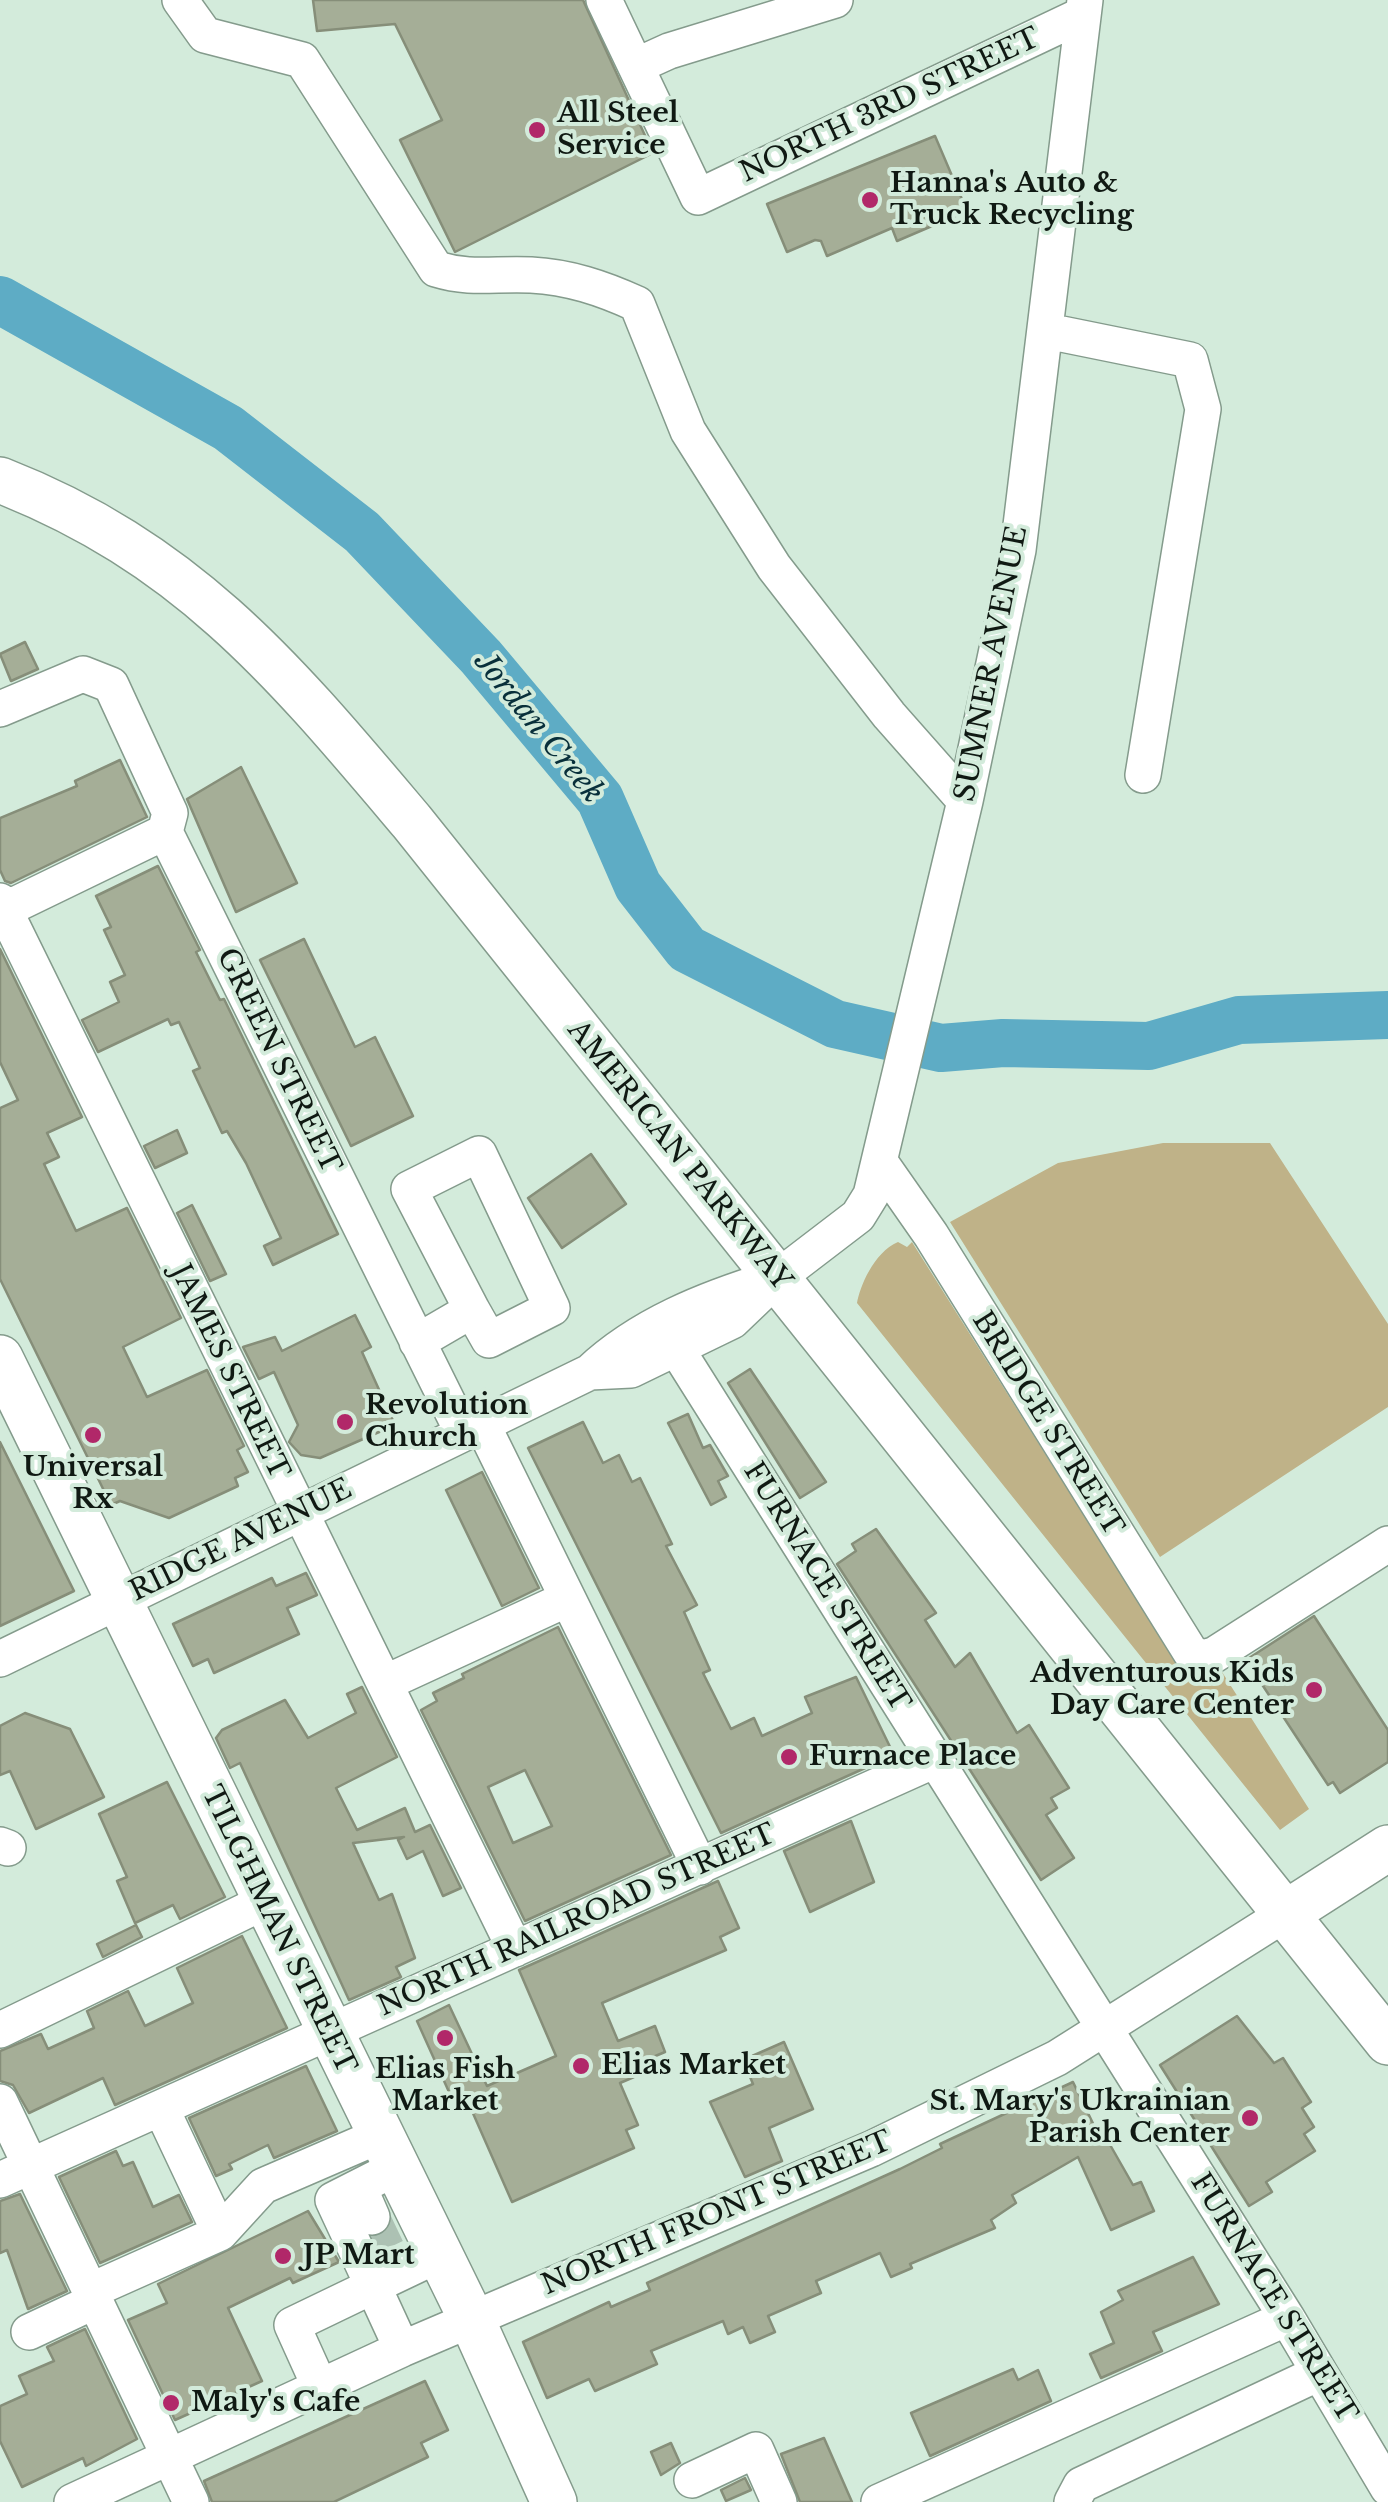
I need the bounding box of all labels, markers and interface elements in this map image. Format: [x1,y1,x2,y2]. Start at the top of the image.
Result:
street label: NORTH 3RD STREET [735,22,1045,190]
place label: All Steel Service [557,97,679,163]
marker: All Steel Service [526,119,548,141]
place label: Hanna's Auto & Truck Recycling [890,167,1134,233]
marker: Hanna's Auto & Truck Recycling [859,189,881,211]
street label: SUMNER AVENUE [949,523,1035,805]
water label: Jordan Creek [466,645,610,811]
street label: GREEN STREET [209,943,347,1179]
street label: AMERICAN PARKWAY [560,1014,798,1298]
street label: JAMES STREET [162,1259,296,1485]
street label: BRIDGE STREET [964,1306,1130,1542]
place label: Revolution Church [365,1389,528,1455]
marker: Revolution Church [334,1411,356,1433]
marker: Universal Rx [82,1424,104,1446]
place label: Universal Rx [23,1451,163,1517]
street label: FURNACE STREET [736,1456,916,1718]
street label: RIDGE AVENUE [125,1473,357,1609]
place label: Adventurous Kids Day Care Center [1030,1657,1294,1723]
marker: Adventurous Kids Day Care Center [1303,1679,1325,1701]
place label: Furnace Place [809,1740,1016,1774]
marker: Furnace Place [778,1746,800,1768]
street label: TILGHMAN STREET [194,1781,362,2079]
street label: NORTH RAILROAD STREET [373,1818,781,2024]
marker: Elias Fish Market [434,2027,456,2049]
place label: Elias Market [601,2049,786,2083]
place label: Elias Fish Market [375,2053,515,2119]
marker: Elias Market [570,2055,592,2077]
place label: St. Mary's Ukrainian Parish Center [930,2085,1230,2151]
marker: St. Mary's Ukrainian Parish Center [1239,2107,1261,2129]
street label: NORTH FRONT STREET [537,2125,897,2303]
street label: FURNACE STREET [1183,2167,1363,2429]
place label: JP Mart [303,2239,415,2273]
marker: JP Mart [272,2245,294,2267]
place label: Maly's Cafe [191,2386,360,2420]
marker: Maly's Cafe [160,2392,182,2414]

